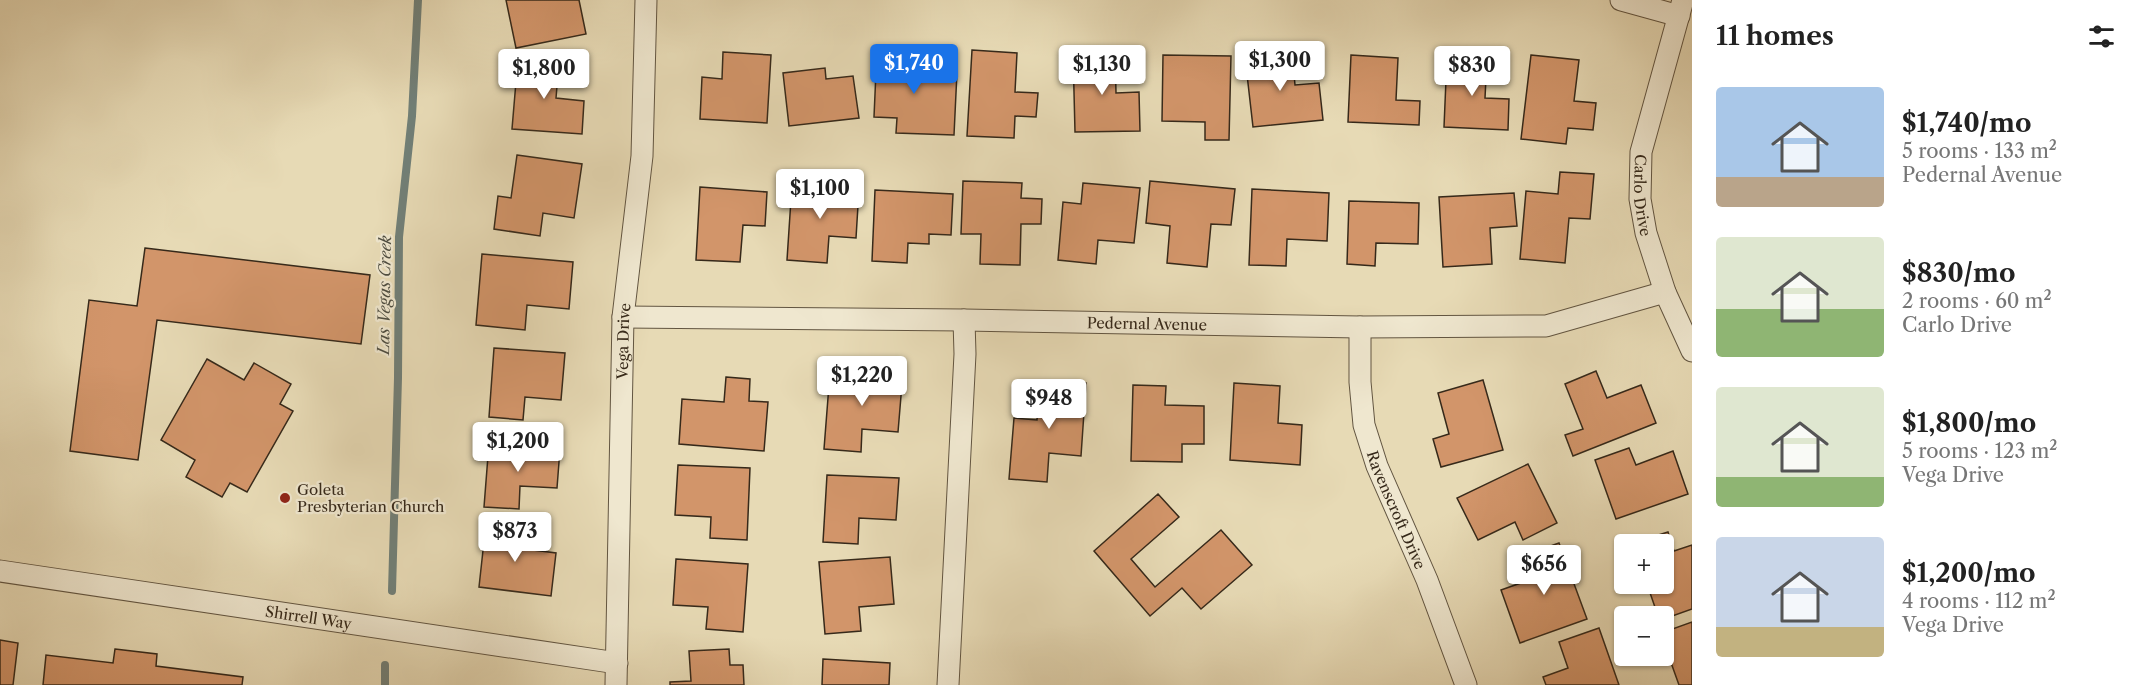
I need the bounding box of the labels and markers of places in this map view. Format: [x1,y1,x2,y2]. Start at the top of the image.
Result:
pin: $1,300 [1231,41,1329,92]
pin: $1,740 [865,44,963,95]
pin: $1,130 [1053,45,1151,96]
pin: $830 [1436,46,1508,97]
pin: $1,800 [495,49,593,100]
pin: $1,100 [771,169,869,220]
pin: $1,220 [813,356,911,407]
pin: $948 [1013,379,1085,430]
pin: $1,200 [469,422,567,473]
place label: Goleta Presbyterian Church [297,480,445,516]
marker: Goleta Presbyterian Church [278,491,292,505]
pin: $873 [479,512,551,563]
pin: $656 [1508,545,1580,596]

